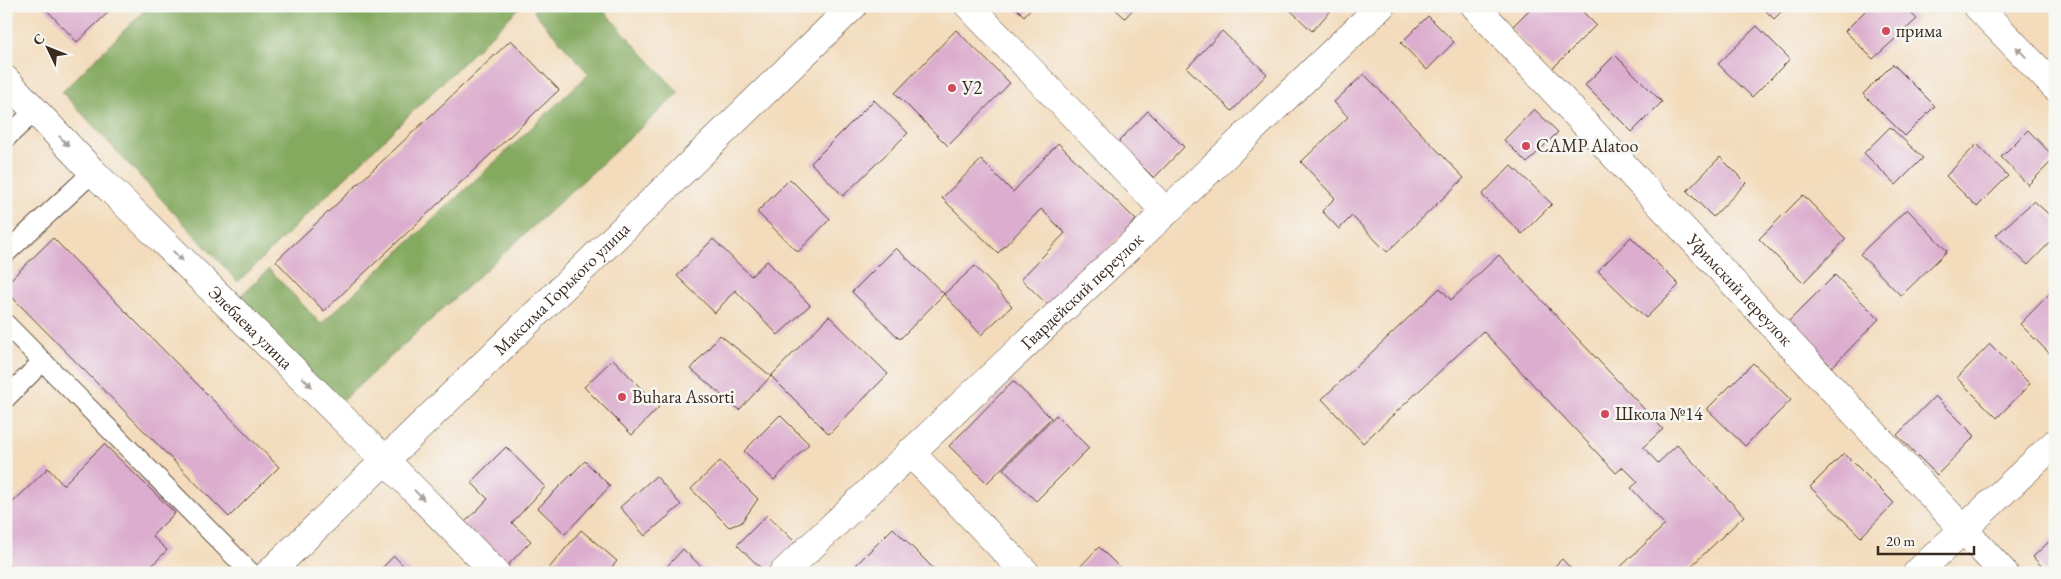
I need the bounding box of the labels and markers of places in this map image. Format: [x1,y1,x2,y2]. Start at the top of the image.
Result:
place label: прима [1896,19,1943,42]
marker: прима [1880,25,1892,37]
place label: У2 [961,76,982,99]
marker: У2 [946,82,958,94]
place label: CAMP Alatoo [1536,134,1639,157]
marker: CAMP Alatoo [1520,140,1532,152]
place label: Buhara Assorti [632,385,735,408]
marker: Buhara Assorti [616,391,628,403]
place label: Школа №14 [1615,402,1703,425]
marker: Школа №14 [1599,408,1611,420]

